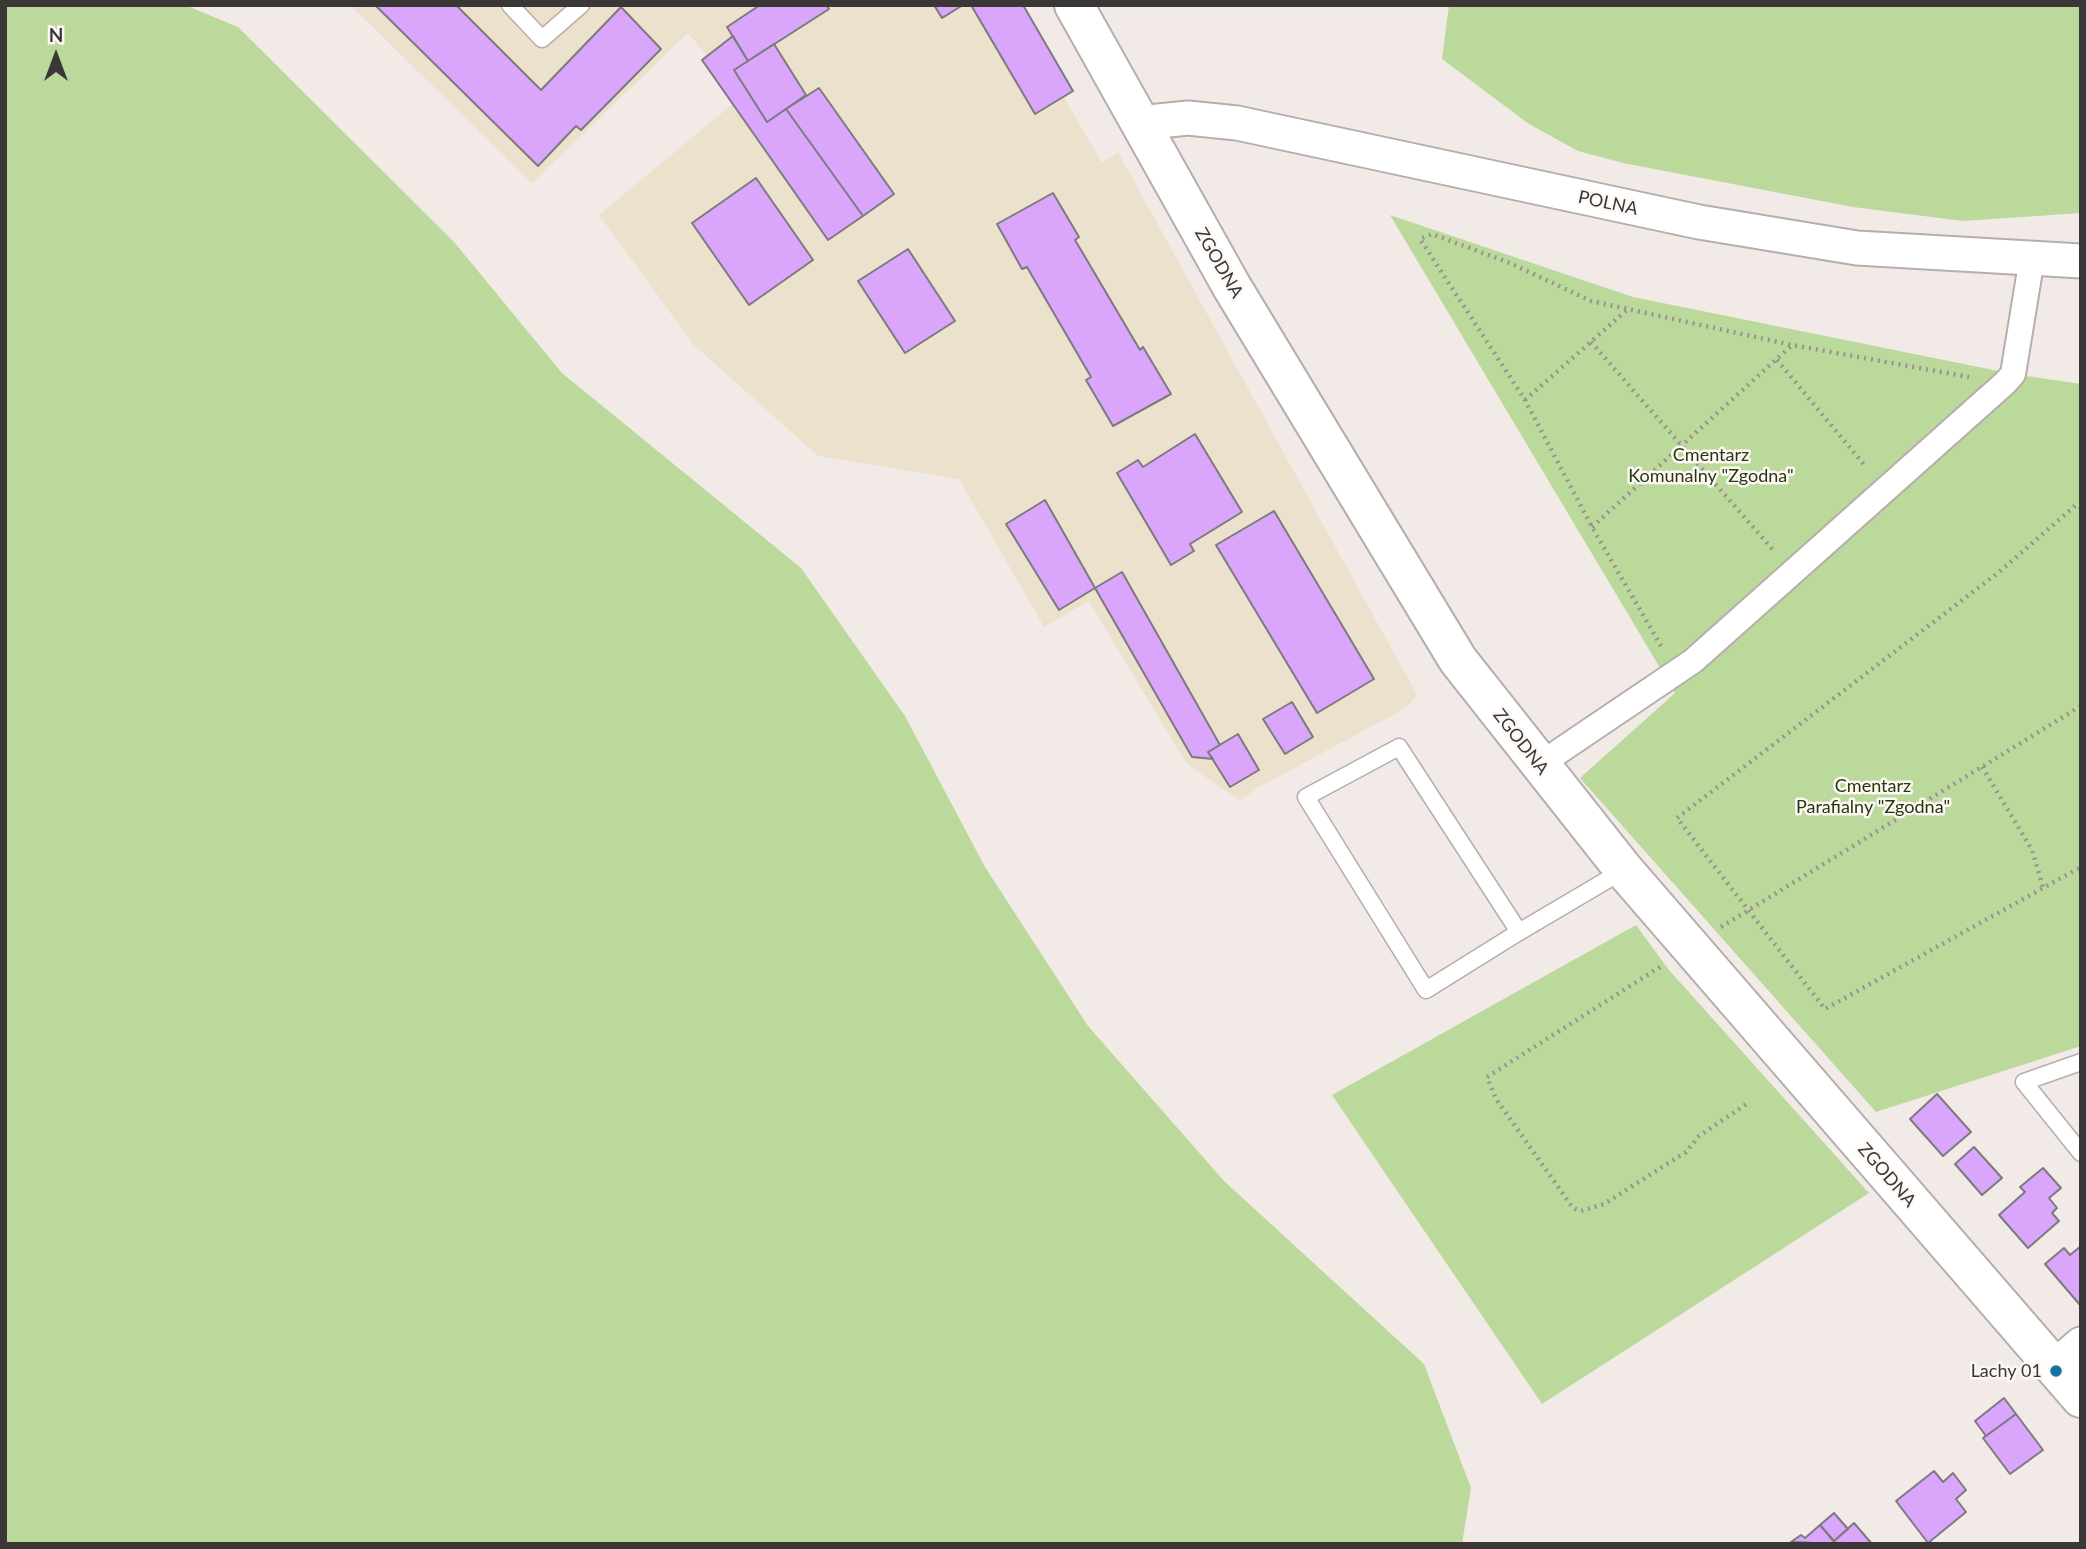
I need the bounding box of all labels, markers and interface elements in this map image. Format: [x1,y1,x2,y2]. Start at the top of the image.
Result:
north arrow [21,21,91,91]
text: N [49,23,63,46]
street label: POLNA [1576,186,1640,220]
street label: ZGODNA [1190,224,1248,302]
park label: Cmentarz Komunalny "Zgodna" [1628,444,1794,486]
street label: ZGODNA [1489,705,1553,779]
park label: Cmentarz Parafialny "Zgodna" [1796,775,1950,818]
street label: ZGODNA [1853,1139,1921,1211]
place label: Lachy 01 [1971,1360,2042,1382]
marker: Lachy 01 [2048,1363,2064,1379]

